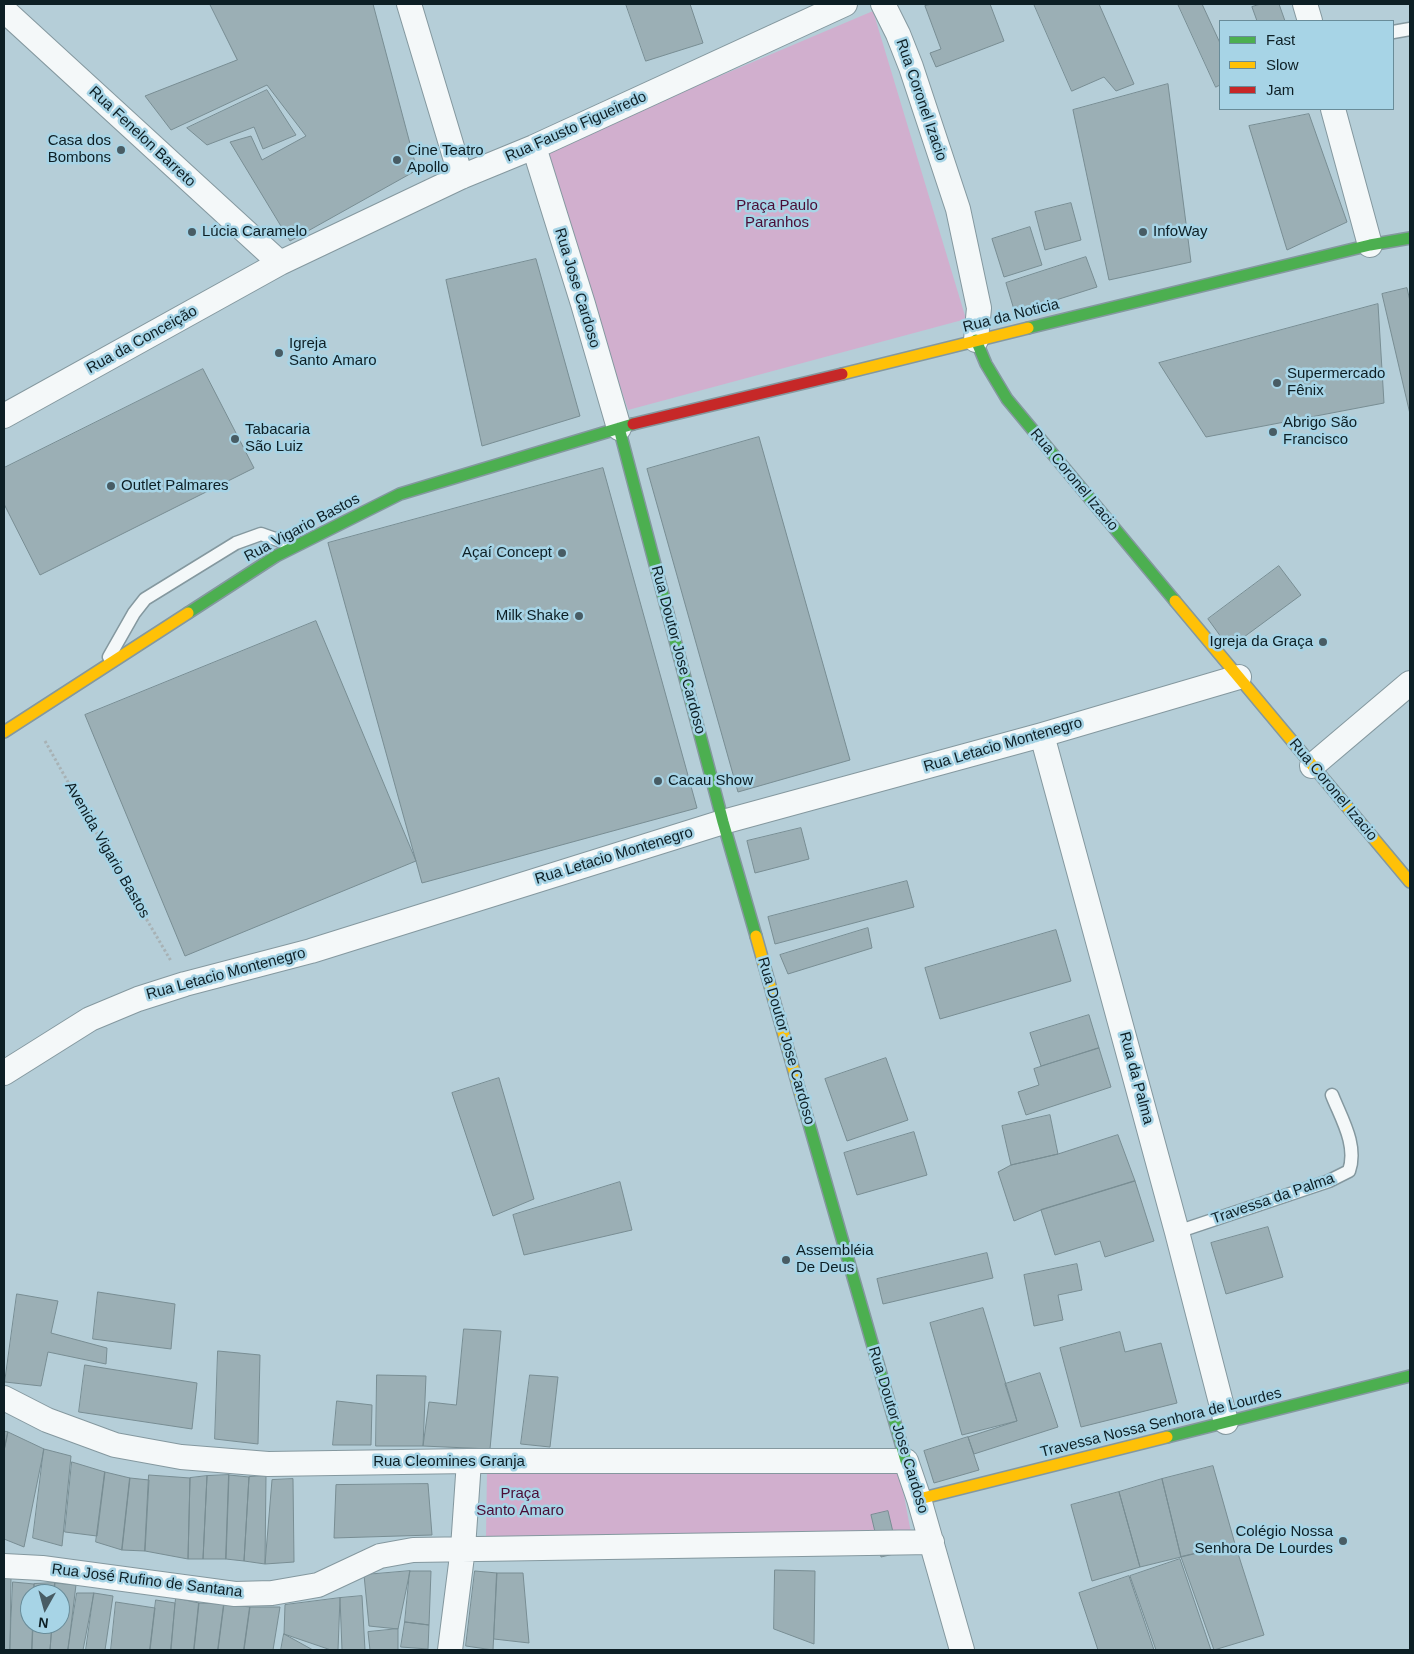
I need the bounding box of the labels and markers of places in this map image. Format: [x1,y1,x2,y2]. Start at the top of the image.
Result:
place label: Casa dos Bombons [48,132,111,167]
place label: Cine Teatro Apollo [407,142,484,177]
marker: Casa dos Bombons [115,144,127,156]
marker: Cine Teatro Apollo [391,154,403,166]
place label: Lúcia Caramelo [202,223,307,241]
place label: InfoWay [1153,223,1207,241]
marker: Lúcia Caramelo [186,226,198,238]
marker: InfoWay [1137,226,1149,238]
place label: Igreja Santo Amaro [289,335,377,370]
marker: Igreja Santo Amaro [273,347,285,359]
place label: Supermercado Fênix [1287,365,1385,400]
marker: Supermercado Fênix [1271,377,1283,389]
place label: Abrigo São Francisco [1283,414,1357,449]
place label: Tabacaria São Luiz [245,421,310,456]
marker: Abrigo São Francisco [1267,426,1279,438]
marker: Tabacaria São Luiz [229,433,241,445]
place label: Outlet Palmares [121,477,229,495]
marker: Outlet Palmares [105,480,117,492]
place label: Açaí Concept [462,544,552,562]
marker: Açaí Concept [556,547,568,559]
place label: Milk Shake [496,607,569,625]
marker: Milk Shake [573,610,585,622]
place label: Igreja da Graça [1210,633,1313,651]
marker: Igreja da Graça [1317,636,1329,648]
place label: Cacau Show [668,772,753,790]
marker: Cacau Show [652,775,664,787]
place label: Assembléia De Deus [796,1242,874,1277]
marker: Assembléia De Deus [780,1254,792,1266]
place label: Colégio Nossa Senhora De Lourdes [1195,1523,1333,1558]
marker: Colégio Nossa Senhora De Lourdes [1337,1535,1349,1547]

